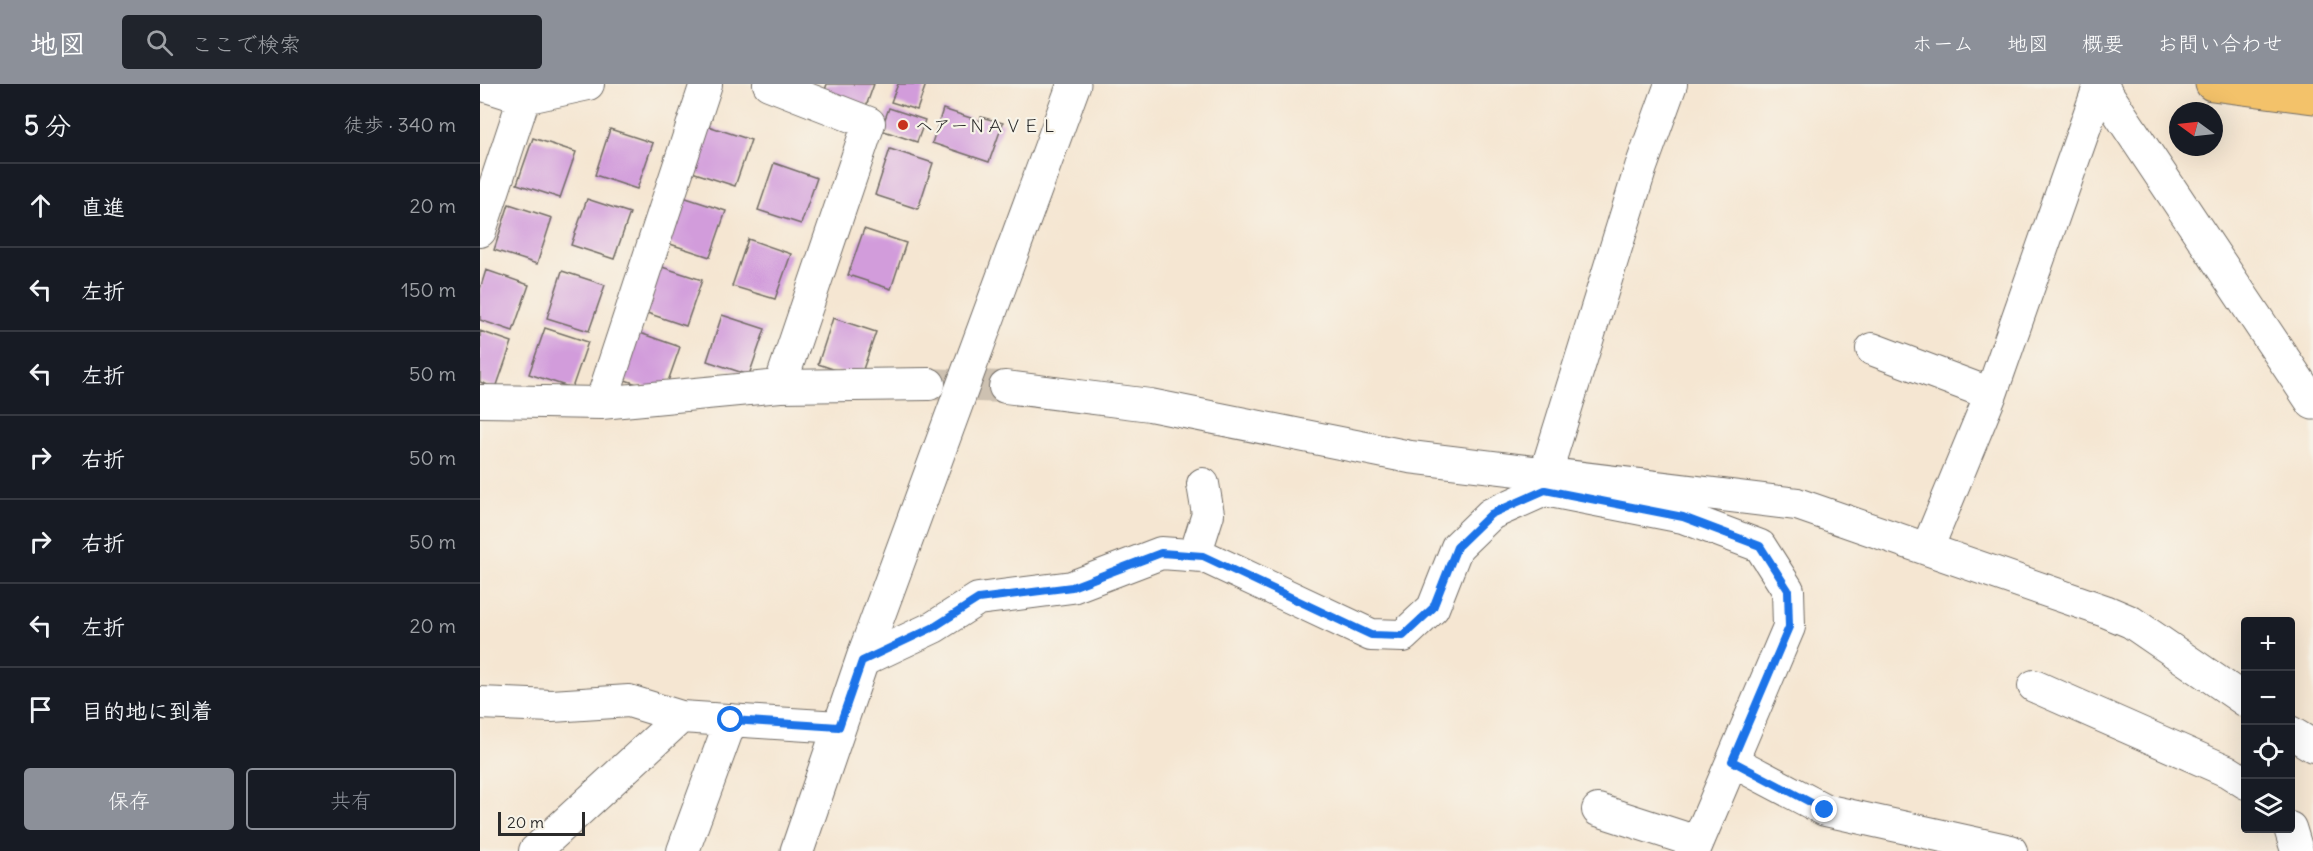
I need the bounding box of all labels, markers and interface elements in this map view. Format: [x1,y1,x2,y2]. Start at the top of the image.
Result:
search box [122,15,542,69]
text: 地図 [30,26,86,62]
icon: search [143,26,176,59]
text: ここで検索 [191,30,301,58]
text: ホーム [1912,30,1974,57]
text: 地図 [2007,30,2049,57]
text: 概要 [2082,30,2124,57]
text: お問い合わせ [2157,30,2283,57]
north arrow [2169,102,2223,156]
text: 5 分 [24,109,71,142]
text: 徒歩 · 340 m [344,112,456,137]
place label: ヘアーＮＡＶＥＬ [915,114,1058,137]
marker: ヘアーＮＡＶＥＬ [896,118,910,132]
icon: ahead [24,189,57,222]
text: 直進 [81,193,125,221]
text: 20 m [410,193,456,218]
icon: left [24,273,57,306]
text: 左折 [81,277,125,305]
text: 150 m [401,277,456,302]
icon: left [24,357,57,390]
text: 左折 [81,361,125,389]
text: 50 m [409,361,456,386]
icon: right [24,441,57,474]
text: 右折 [81,445,125,473]
text: 50 m [409,445,456,470]
icon: right [24,525,57,558]
text: 右折 [81,529,125,557]
text: 50 m [409,529,456,554]
icon: left [24,609,57,642]
text: 左折 [81,613,125,641]
text: 20 m [410,613,456,638]
map controls [2241,617,2295,833]
button: + [2241,617,2295,671]
button: − [2241,671,2295,725]
icon: arrive [24,693,57,726]
text: 目的地に到着 [81,697,213,725]
route start [717,706,743,732]
button: locate [2241,725,2295,779]
button: 保存 [24,768,234,830]
button: 共有 [246,768,456,830]
button: layers [2241,779,2295,833]
route end [1811,796,1837,822]
scale bar [498,809,585,836]
text: 20 m [507,812,544,832]

